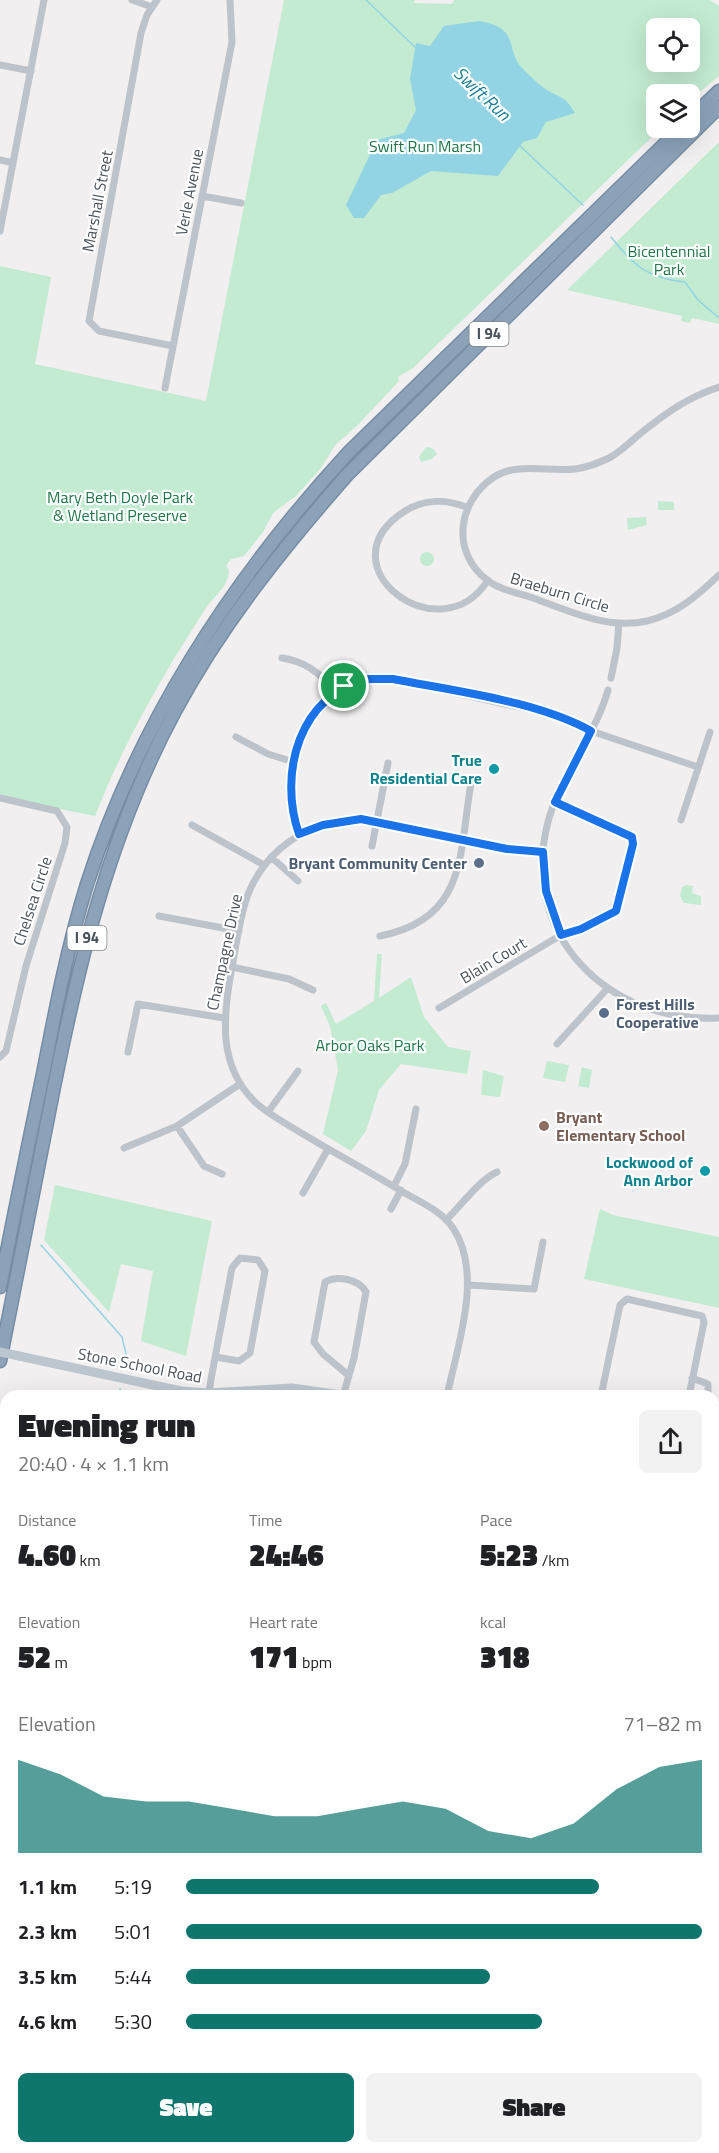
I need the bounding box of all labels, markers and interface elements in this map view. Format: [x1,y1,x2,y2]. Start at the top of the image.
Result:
map controls [646,18,700,138]
button: locate [646,18,700,72]
water label: Swift Run [448,60,518,128]
button: layers [646,84,700,138]
park label: Swift Run Marsh [369,134,481,158]
street label: Verle Avenue [169,147,209,237]
street label: Marshall Street [75,148,119,254]
park label: Bicentennial Park [628,239,710,281]
road number: I 94 [470,322,508,346]
park label: Mary Beth Doyle Park & Wetland Preserve [47,485,193,527]
street label: Braeburn Circle [508,566,612,618]
pin [318,660,369,711]
icon: arrive [327,669,360,702]
place label: True Residential Care [370,748,482,790]
marker: True Residential Care [487,762,501,776]
place label: Bryant Community Center [288,851,467,875]
street label: Chelsea Circle [6,853,58,949]
marker: Bryant Community Center [472,856,486,870]
street label: Champagne Drive [200,892,248,1012]
road number: I 94 [68,926,106,950]
street label: Blain Court [455,931,531,989]
place label: Forest Hills Cooperative [616,992,699,1034]
marker: Forest Hills Cooperative [597,1006,611,1020]
park label: Arbor Oaks Park [316,1033,425,1057]
place label: Bryant Elementary School [556,1105,685,1147]
marker: Bryant Elementary School [537,1119,551,1133]
place label: Lockwood of Ann Arbor [606,1150,693,1192]
marker: Lockwood of Ann Arbor [698,1164,712,1178]
street label: Stone School Road [76,1341,204,1389]
text: Evening run [18,1400,195,1450]
button: share [639,1410,702,1473]
text: 20:40 · 4 × 1.1 km [18,1448,169,1479]
text: Distance [18,1508,76,1532]
text: Time [249,1508,282,1532]
text: Pace [480,1508,512,1532]
text: 4.60 [18,1532,76,1578]
text: 24:46 [249,1532,324,1578]
text: 5:23 [480,1532,538,1578]
text: km [76,1548,101,1572]
text: /km [538,1548,569,1572]
text: Elevation [18,1610,80,1634]
text: Heart rate [249,1610,318,1634]
text: kcal [480,1610,506,1634]
text: 52 [18,1634,51,1680]
text: 171 [249,1634,299,1680]
text: 318 [480,1634,530,1680]
text: m [51,1650,68,1674]
text: bpm [299,1650,332,1674]
text: Elevation [18,1708,96,1739]
text: 71–82 m [623,1708,702,1739]
text: 1.1 km [18,1871,77,1902]
text: 5:19 [114,1871,152,1902]
text: 2.3 km [18,1916,77,1947]
text: 5:01 [114,1916,152,1947]
text: 3.5 km [18,1961,77,1992]
text: 5:44 [114,1961,152,1992]
text: 4.6 km [18,2006,77,2037]
text: 5:30 [114,2006,152,2037]
button: Save [18,2073,354,2142]
button: Share [366,2073,702,2142]

